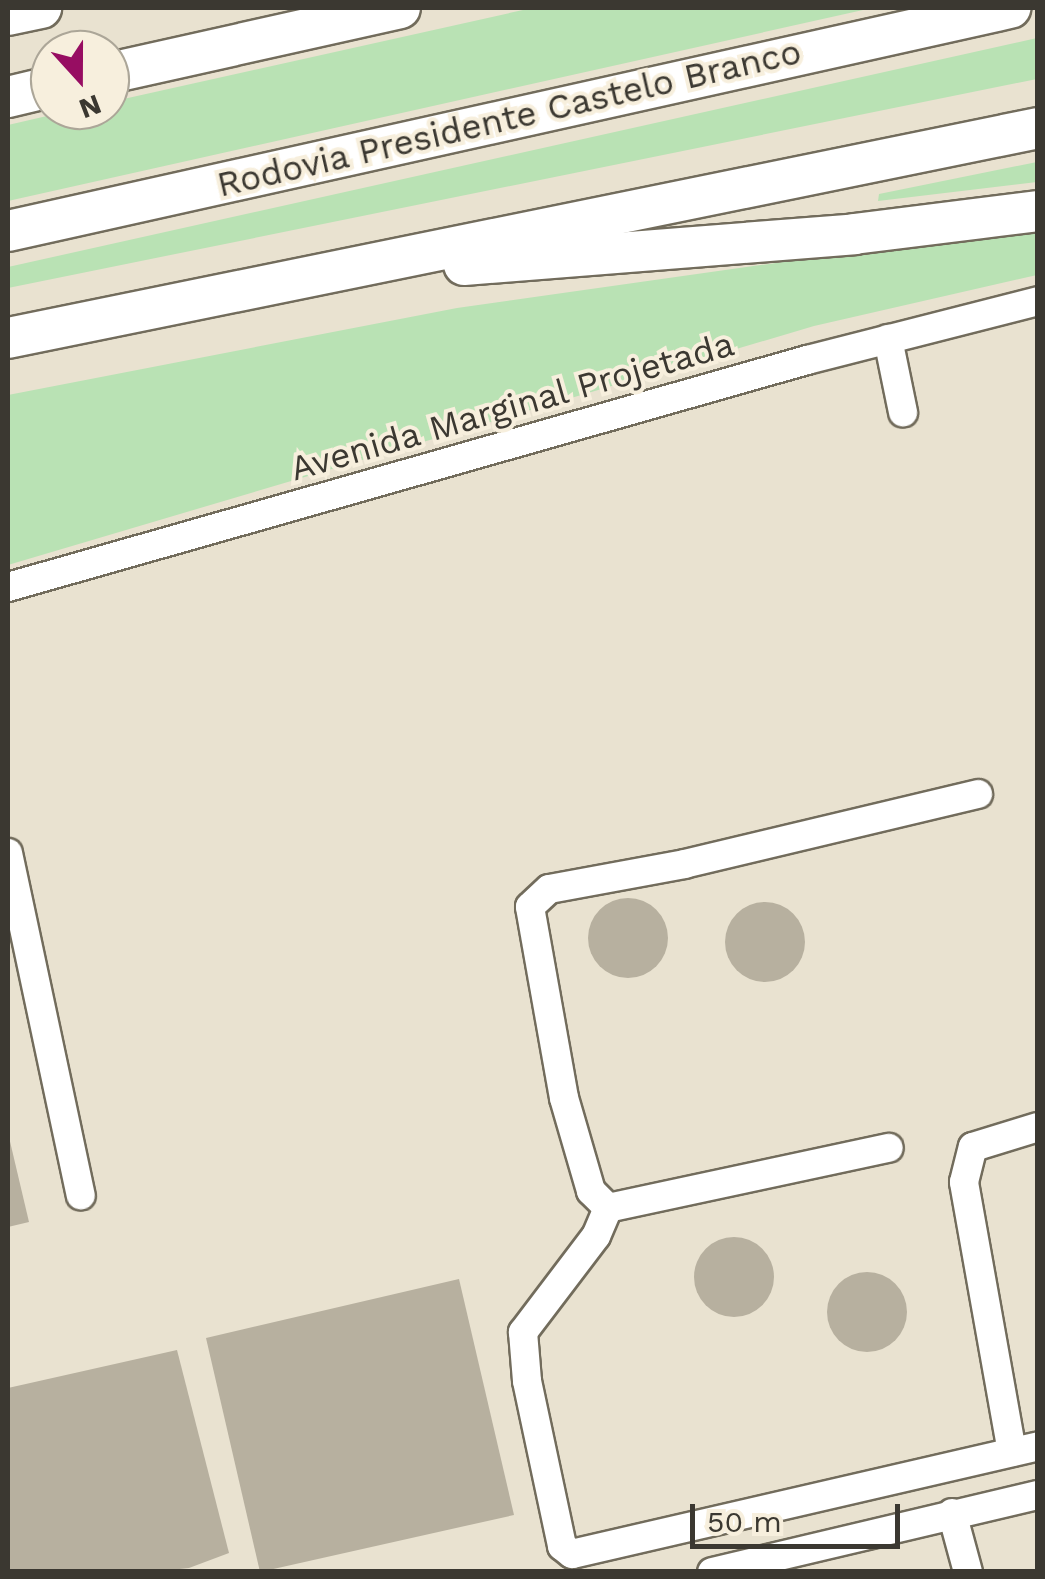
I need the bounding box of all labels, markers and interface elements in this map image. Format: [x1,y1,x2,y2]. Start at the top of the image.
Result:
north arrow [30,30,130,130]
street label: Rodovia Presidente Castelo Branco [213,30,805,206]
text: N [75,87,106,126]
street label: Avenida Marginal Projetada [285,322,739,490]
scale bar [695,1484,905,1546]
text: 50 m [707,1504,782,1539]

